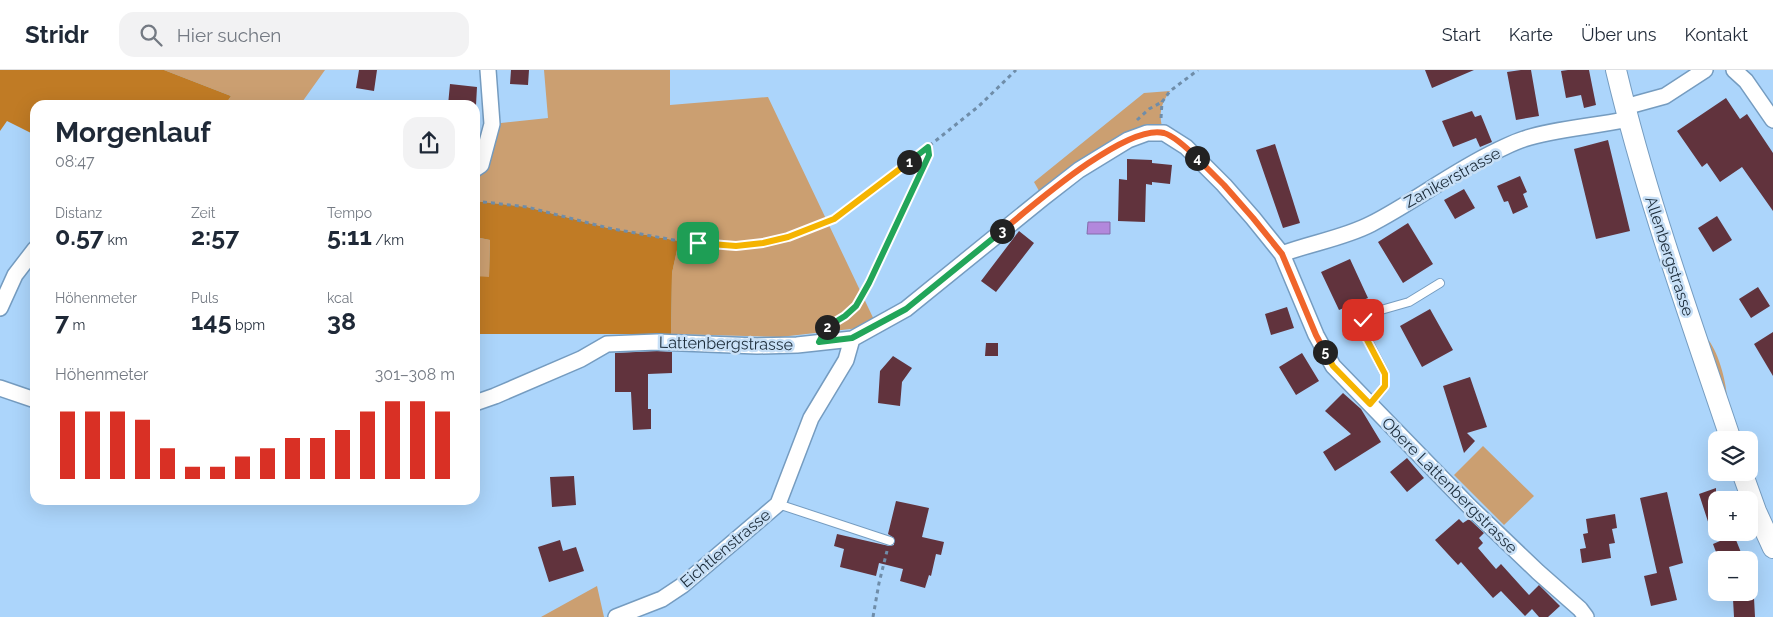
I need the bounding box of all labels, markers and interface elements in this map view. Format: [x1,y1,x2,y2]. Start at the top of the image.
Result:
search box [119,12,469,57]
text: Stridr [25,20,89,49]
icon: search [137,21,165,49]
text: Hier suchen [177,24,281,46]
text: Start [1442,24,1481,45]
text: Karte [1509,24,1553,45]
text: Über uns [1581,24,1656,45]
text: Kontakt [1684,24,1748,45]
text: Morgenlauf [55,116,211,149]
button: share [403,117,455,169]
street label: Zanikerstrasse [1401,143,1504,212]
pin: 4 [1184,146,1210,170]
pin: 1 [896,150,922,174]
text: 4 [1194,150,1202,166]
text: 08:47 [55,152,95,171]
text: 1 [906,154,913,170]
street label: Allenbergstrasse [1641,194,1698,319]
text: Distanz [55,205,102,221]
text: Zeit [191,205,216,221]
text: Tempo [327,205,372,221]
pin: 3 [990,218,1014,244]
text: 0.57 [55,221,104,251]
text: 2:57 [191,221,239,251]
text: 5:11 [327,221,372,251]
pin [677,222,719,264]
text: 3 [999,223,1006,239]
icon: arrive [684,229,712,257]
text: km [104,232,128,248]
text: /km [372,232,404,248]
text: Höhenmeter [55,290,137,306]
text: Puls [191,290,219,306]
text: kcal [327,290,353,306]
pin [1342,299,1384,341]
text: 7 [55,306,69,336]
text: 145 [191,306,231,336]
text: 38 [327,306,356,336]
icon: check [1349,306,1377,334]
pin: 2 [814,314,840,340]
text: m [69,317,85,333]
text: bpm [231,317,265,333]
text: 2 [824,319,831,335]
street label: Lattenbergstrasse [659,333,793,354]
pin: 5 [1312,340,1338,364]
text: 5 [1322,344,1329,360]
text: Höhenmeter [55,365,149,384]
text: 301–308 m [375,365,455,384]
street label: Obere Lattenbergstrasse [1378,414,1521,557]
map controls [1708,431,1758,601]
button: layers [1708,431,1758,481]
button: + [1708,491,1758,541]
street label: Eichtlenstrasse [676,505,774,592]
button: − [1708,551,1758,601]

